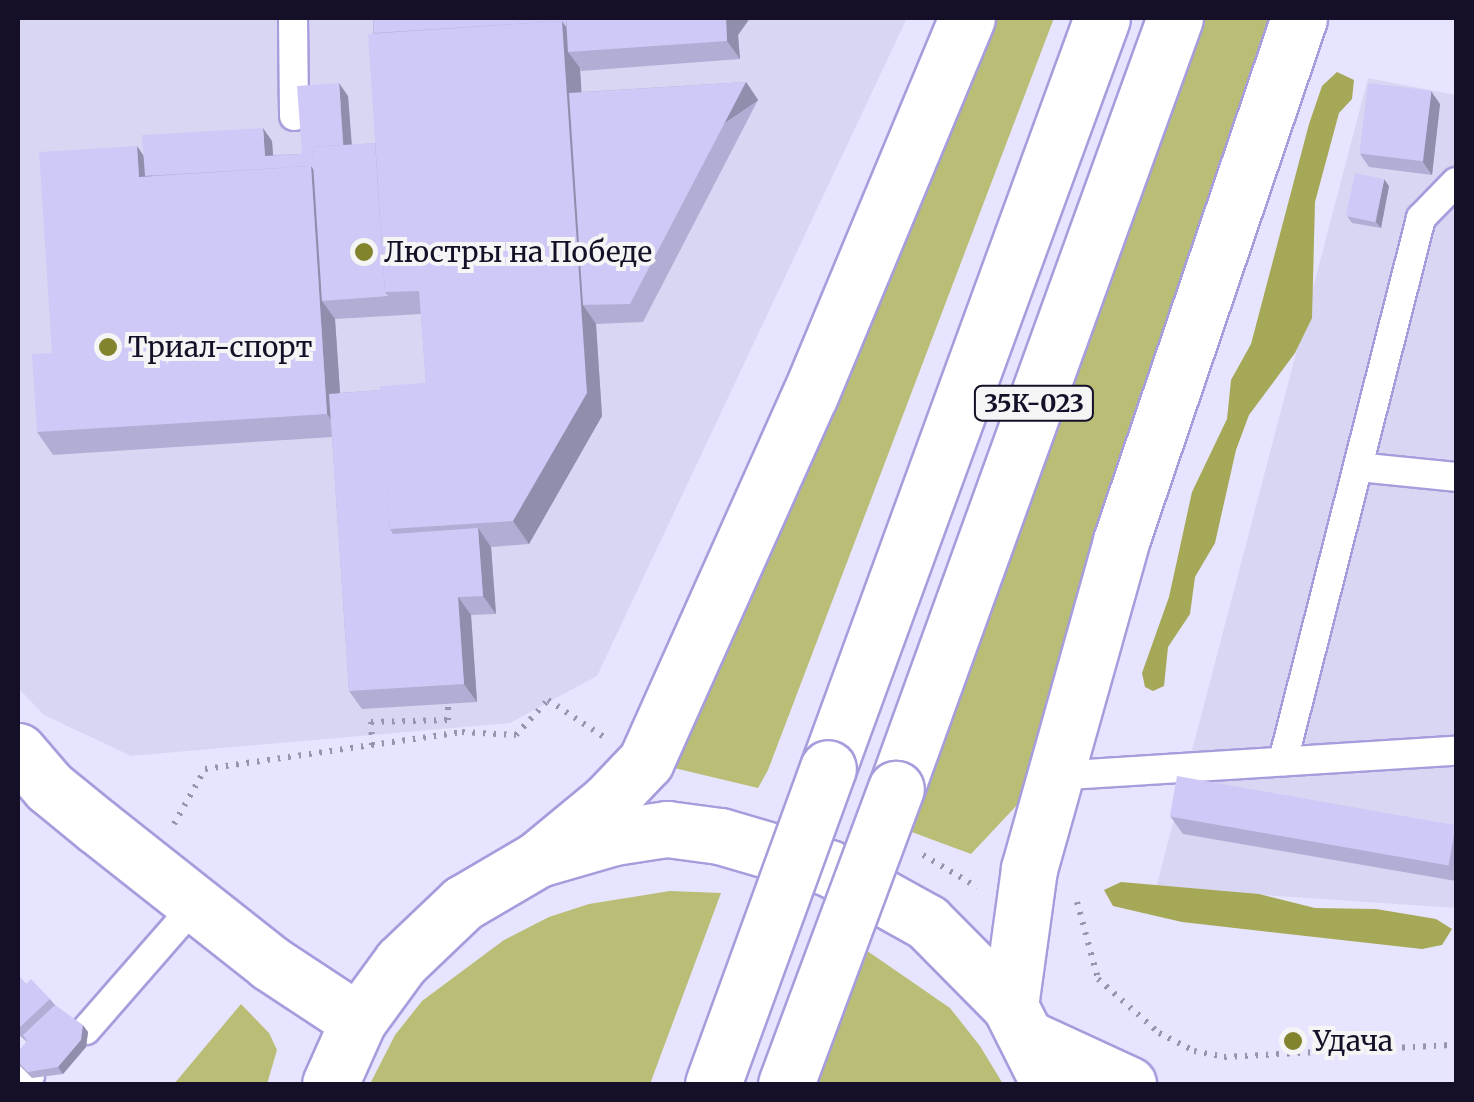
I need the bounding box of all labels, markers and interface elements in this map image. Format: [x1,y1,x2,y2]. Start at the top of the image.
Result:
place label: Люстры на Победе [384,235,652,269]
marker: Люстры на Победе [353,241,375,263]
place label: Триал-спорт [128,330,313,364]
marker: Триал-спорт [97,336,119,358]
road number: 35К-023 [972,383,1096,423]
place label: Удача [1313,1024,1393,1058]
marker: Удача [1282,1030,1304,1052]

